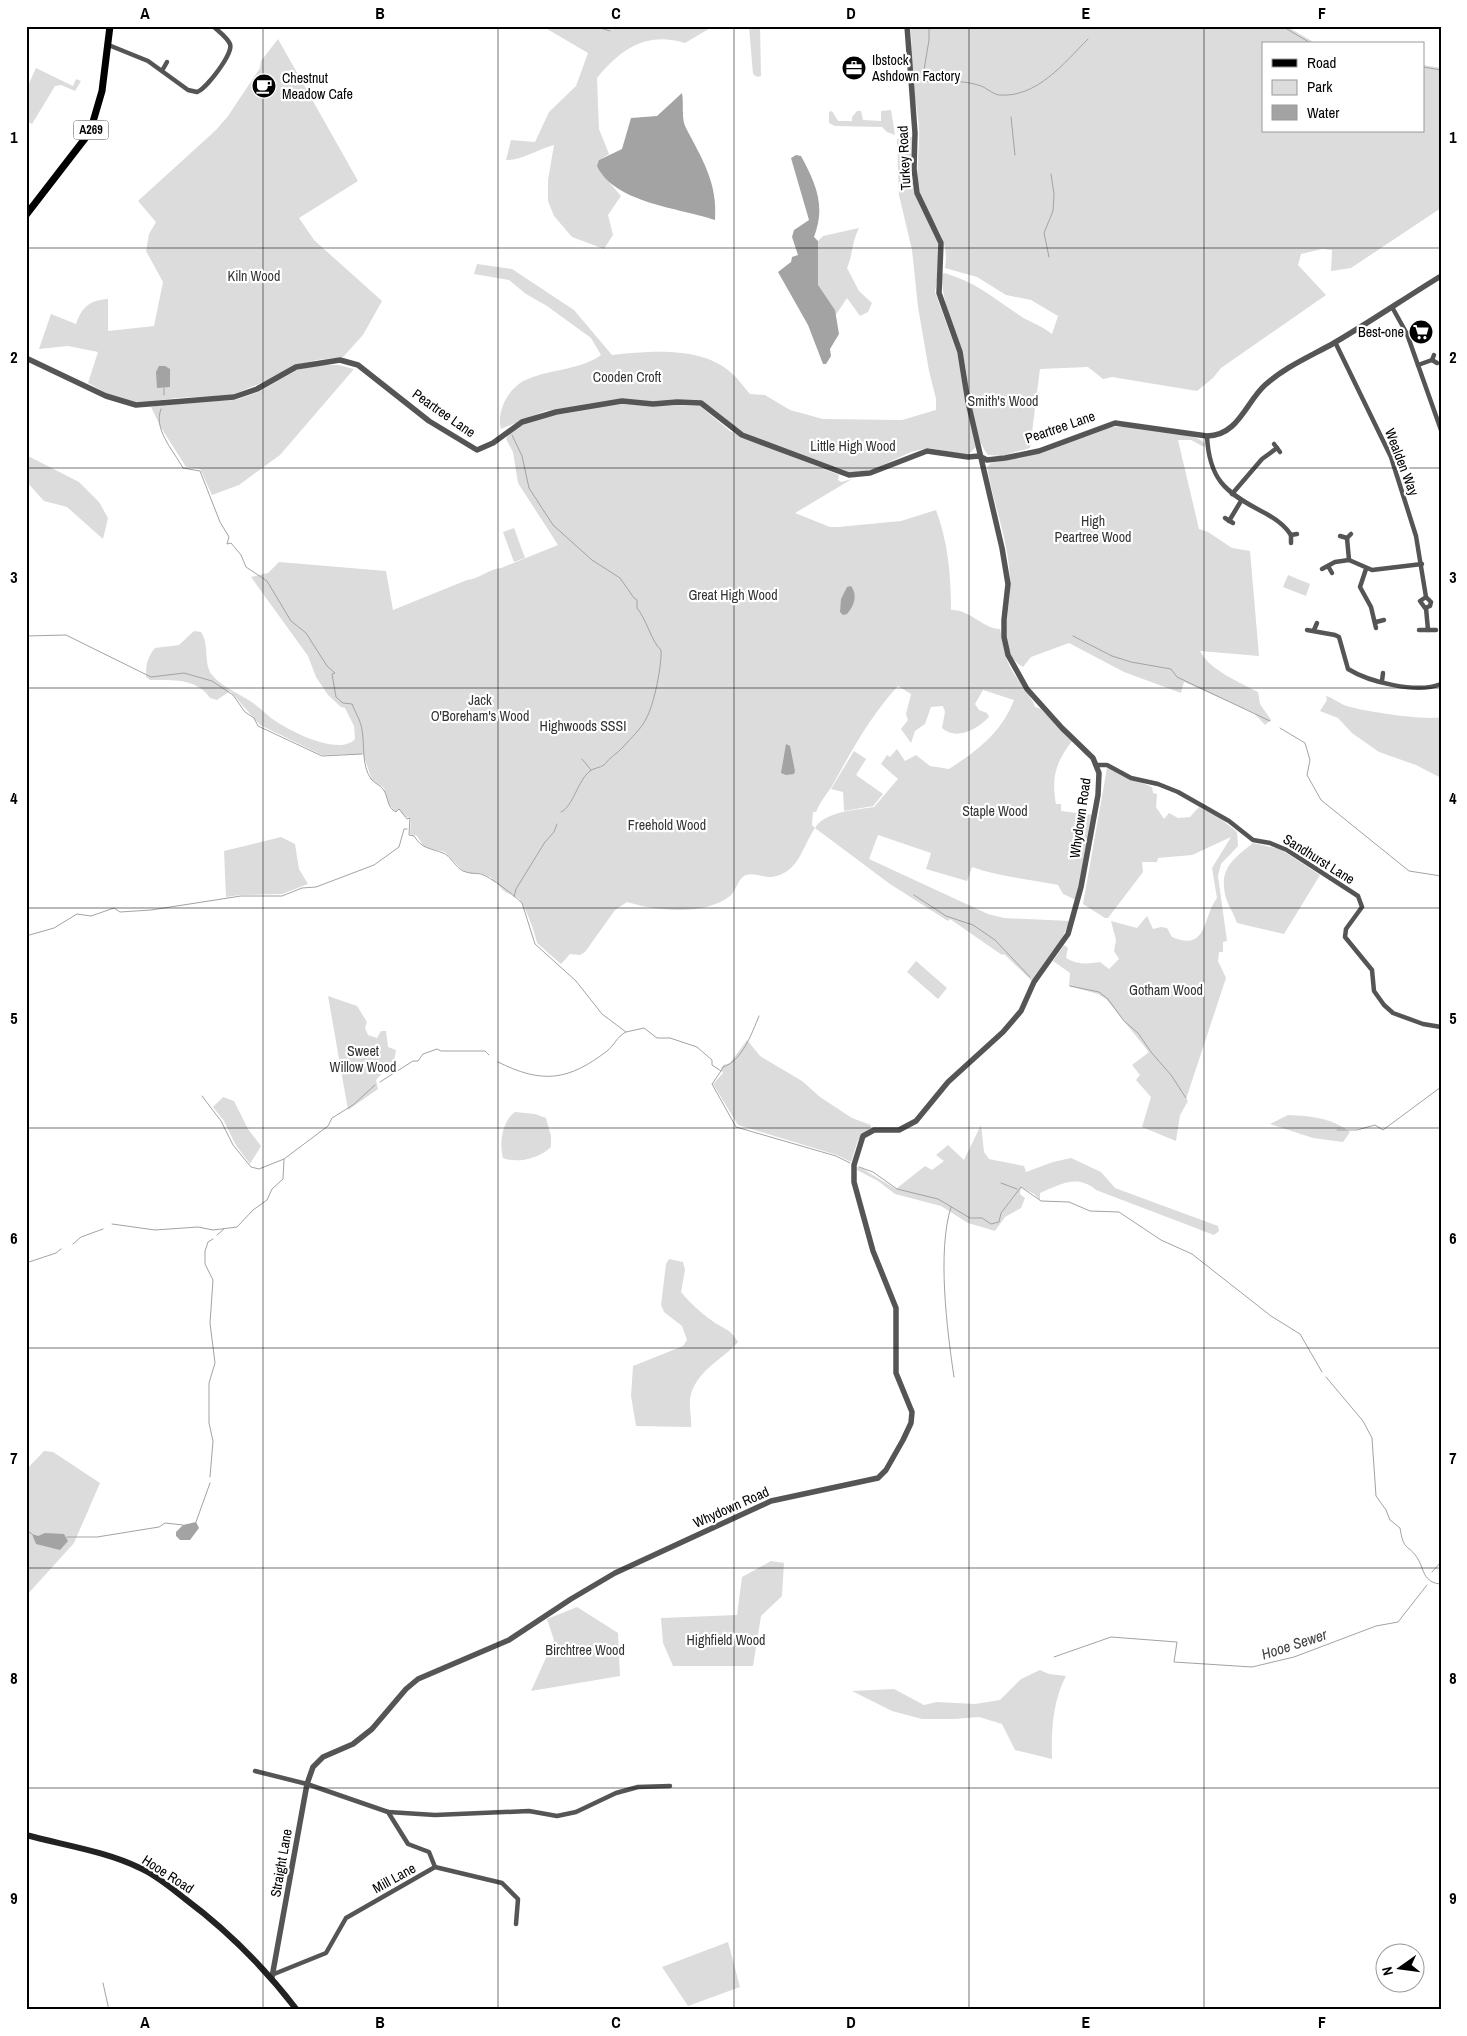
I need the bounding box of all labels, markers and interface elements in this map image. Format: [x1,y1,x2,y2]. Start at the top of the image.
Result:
text: A [140,2,150,24]
text: B [375,2,385,24]
text: C [611,2,621,24]
text: D [846,2,856,24]
text: E [1082,2,1091,24]
text: F [1318,2,1326,24]
legend [1262,42,1424,132]
place label: Ibstock Ashdown Factory [871,51,960,85]
text: Road [1307,52,1336,73]
office icon: Ibstock Ashdown Factory [841,55,867,81]
place label: Chestnut Meadow Cafe [282,69,353,103]
cafe icon: Chestnut Meadow Cafe [251,73,277,99]
text: Park [1307,76,1333,97]
text: Water [1307,102,1339,123]
road number: A269 [74,120,108,140]
street label: Turkey Road [893,125,915,191]
text: 1 [10,126,18,148]
text: 1 [1449,126,1457,148]
park label: Kiln Wood [228,267,280,285]
supermarket icon: Best-one [1408,319,1434,345]
place label: Best-one [1358,323,1404,341]
text: 2 [10,346,18,368]
text: 2 [1449,346,1457,368]
park label: Cooden Croft [593,368,661,386]
street label: Peartree Lane [409,385,479,441]
park label: Smith's Wood [968,392,1038,410]
street label: Peartree Lane [1023,407,1097,447]
street label: Wealden Way [1381,426,1423,499]
park label: Little High Wood [810,437,896,455]
park label: High Peartree Wood [1054,512,1132,546]
text: 3 [10,566,18,588]
text: 3 [1449,566,1457,588]
park label: Great High Wood [688,586,778,604]
park label: Jack O'Boreham's Wood [431,691,529,725]
park label: Highwoods SSSI [540,717,626,735]
street label: Whydown Road [1065,777,1095,859]
text: 4 [10,787,18,809]
text: 4 [1449,787,1457,809]
park label: Staple Wood [962,802,1028,820]
park label: Freehold Wood [628,816,706,834]
street label: Sandhurst Lane [1280,830,1358,888]
park label: Gotham Wood [1129,981,1203,999]
text: 5 [10,1007,18,1029]
text: 5 [1449,1007,1457,1029]
park label: Sweet Willow Wood [330,1042,396,1076]
text: 6 [10,1227,18,1249]
text: 6 [1449,1227,1457,1249]
text: 7 [10,1447,18,1469]
text: 7 [1449,1447,1457,1469]
street label: Whydown Road [690,1482,772,1532]
water label: Hooe Sewer [1259,1623,1330,1664]
park label: Highfield Wood [687,1631,765,1649]
park label: Birchtree Wood [545,1641,625,1659]
text: 8 [10,1667,18,1689]
text: 8 [1449,1667,1457,1689]
street label: Straight Lane [266,1827,296,1899]
street label: Hooe Road [139,1851,197,1897]
street label: Mill Lane [369,1859,419,1897]
text: 9 [10,1887,18,1909]
text: 9 [1449,1887,1457,1909]
north arrow [1374,1944,1424,1994]
text: N [1378,1965,1397,1977]
text: A [140,2011,150,2033]
text: B [375,2011,385,2033]
text: C [611,2011,621,2033]
text: D [846,2011,856,2033]
text: E [1082,2011,1091,2033]
text: F [1318,2011,1326,2033]

